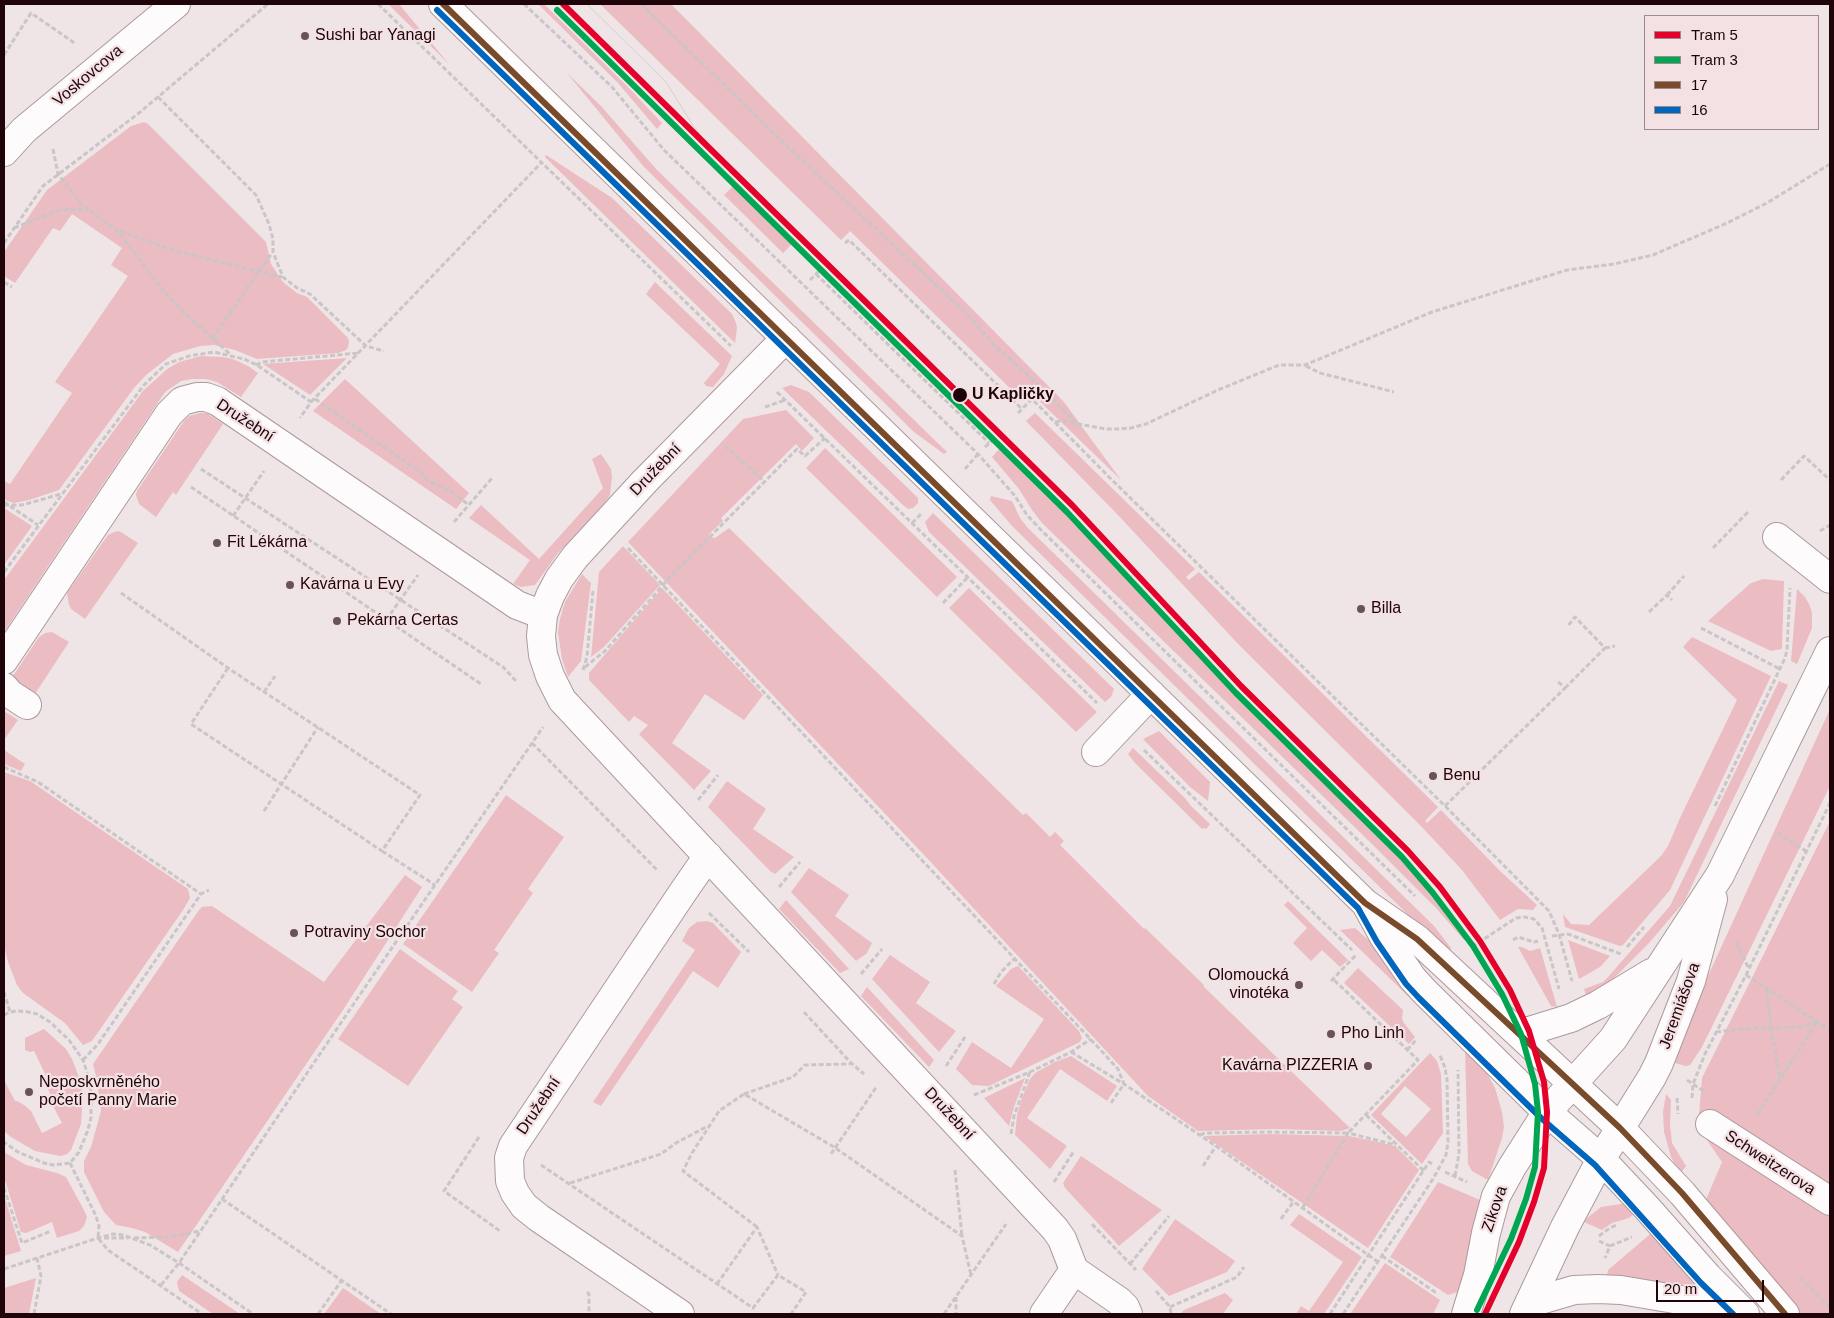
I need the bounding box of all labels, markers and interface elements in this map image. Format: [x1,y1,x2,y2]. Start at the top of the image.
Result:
legend [1644,15,1819,130]
place label: Sushi bar Yanagi [315,26,436,46]
text: Tram 5 [1691,26,1738,43]
marker: Sushi bar Yanagi [299,30,311,42]
street label: Voskovcova [49,41,127,111]
text: Tram 3 [1691,51,1738,68]
text: 17 [1691,76,1708,93]
text: 16 [1691,101,1708,118]
place label: U Kapličky [972,385,1054,405]
marker: U Kapličky [951,386,969,404]
street label: Družební [213,395,277,447]
street label: Družební [627,440,685,500]
place label: Fit Lékárna [227,533,307,553]
marker: Fit Lékárna [211,537,223,549]
place label: Kavárna u Evy [300,575,404,595]
marker: Kavárna u Evy [284,579,296,591]
place label: Billa [1371,599,1401,619]
marker: Billa [1355,603,1367,615]
place label: Pekárna Certas [347,611,458,631]
marker: Pekárna Certas [331,615,343,627]
place label: Benu [1443,766,1480,786]
marker: Benu [1427,770,1439,782]
place label: Potraviny Sochor [304,923,426,943]
marker: Potraviny Sochor [288,927,300,939]
street label: Jeremiášova [1655,960,1705,1052]
place label: Olomoucká vinotéka [1208,966,1289,1004]
marker: Olomoucká vinotéka [1293,979,1305,991]
place label: Pho Linh [1341,1024,1404,1044]
marker: Pho Linh [1325,1028,1337,1040]
place label: Kavárna PIZZERIA [1222,1056,1358,1076]
marker: Kavárna PIZZERIA [1362,1060,1374,1072]
place label: Neposkvrněného početí Panny Marie [39,1073,177,1111]
street label: Družební [513,1074,565,1138]
street label: Družební [920,1084,978,1144]
marker: Neposkvrněného početí Panny Marie [23,1086,35,1098]
street label: Schweitzerova [1721,1127,1819,1199]
street label: Zikova [1478,1184,1512,1234]
scale bar [1659,1270,1766,1302]
text: 20 m [1664,1280,1697,1297]

